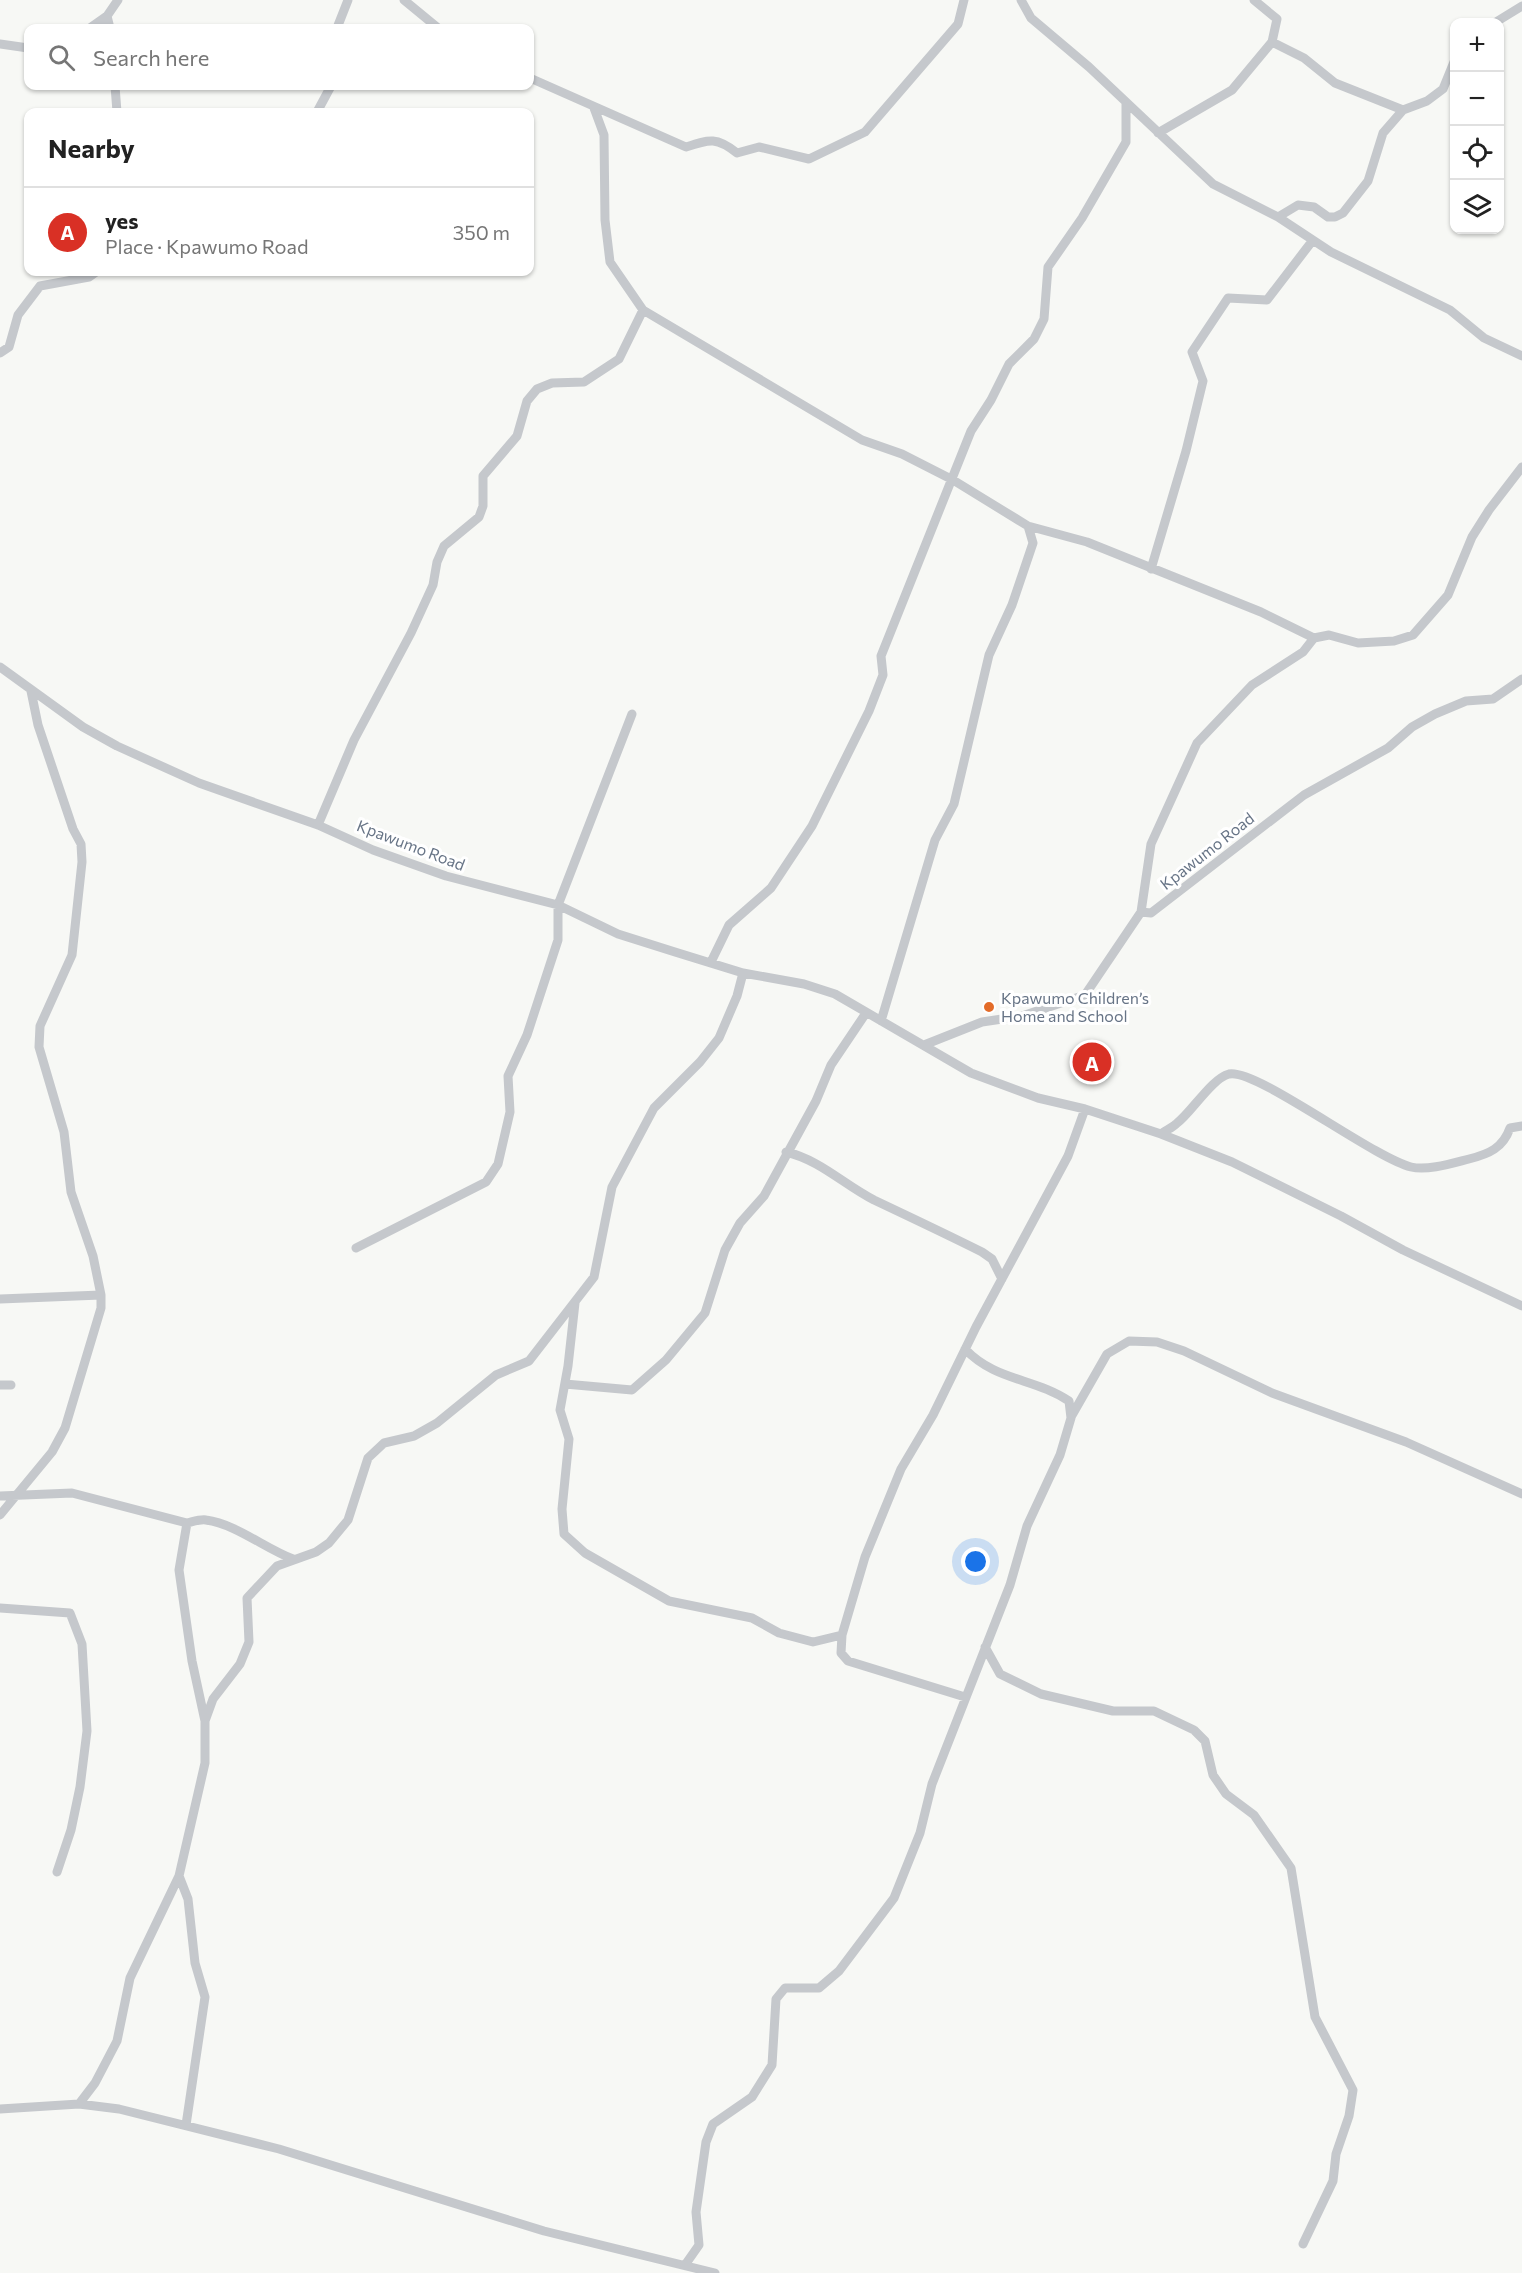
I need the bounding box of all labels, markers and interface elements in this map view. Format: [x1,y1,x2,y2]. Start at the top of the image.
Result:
map controls [1450,18,1504,234]
button: + [1450,18,1504,72]
search box [24,24,534,90]
icon: search [45,41,78,74]
text: Search here [93,44,209,71]
button: − [1450,72,1504,126]
button: locate [1450,126,1504,180]
text: Nearby [48,132,135,163]
button: layers [1450,180,1504,234]
text: yes [105,207,138,234]
text: A [60,220,75,244]
text: 350 m [453,220,510,244]
text: Place · Kpawumo Road [105,234,309,258]
street label: Kpawumo Road [1156,808,1257,893]
street label: Kpawumo Road [355,815,468,874]
place label: Kpawumo Children’s Home and School [1001,988,1149,1025]
marker: Kpawumo Children’s Home and School [982,1000,996,1014]
pin: A [1072,1040,1112,1084]
your location [961,1547,990,1576]

